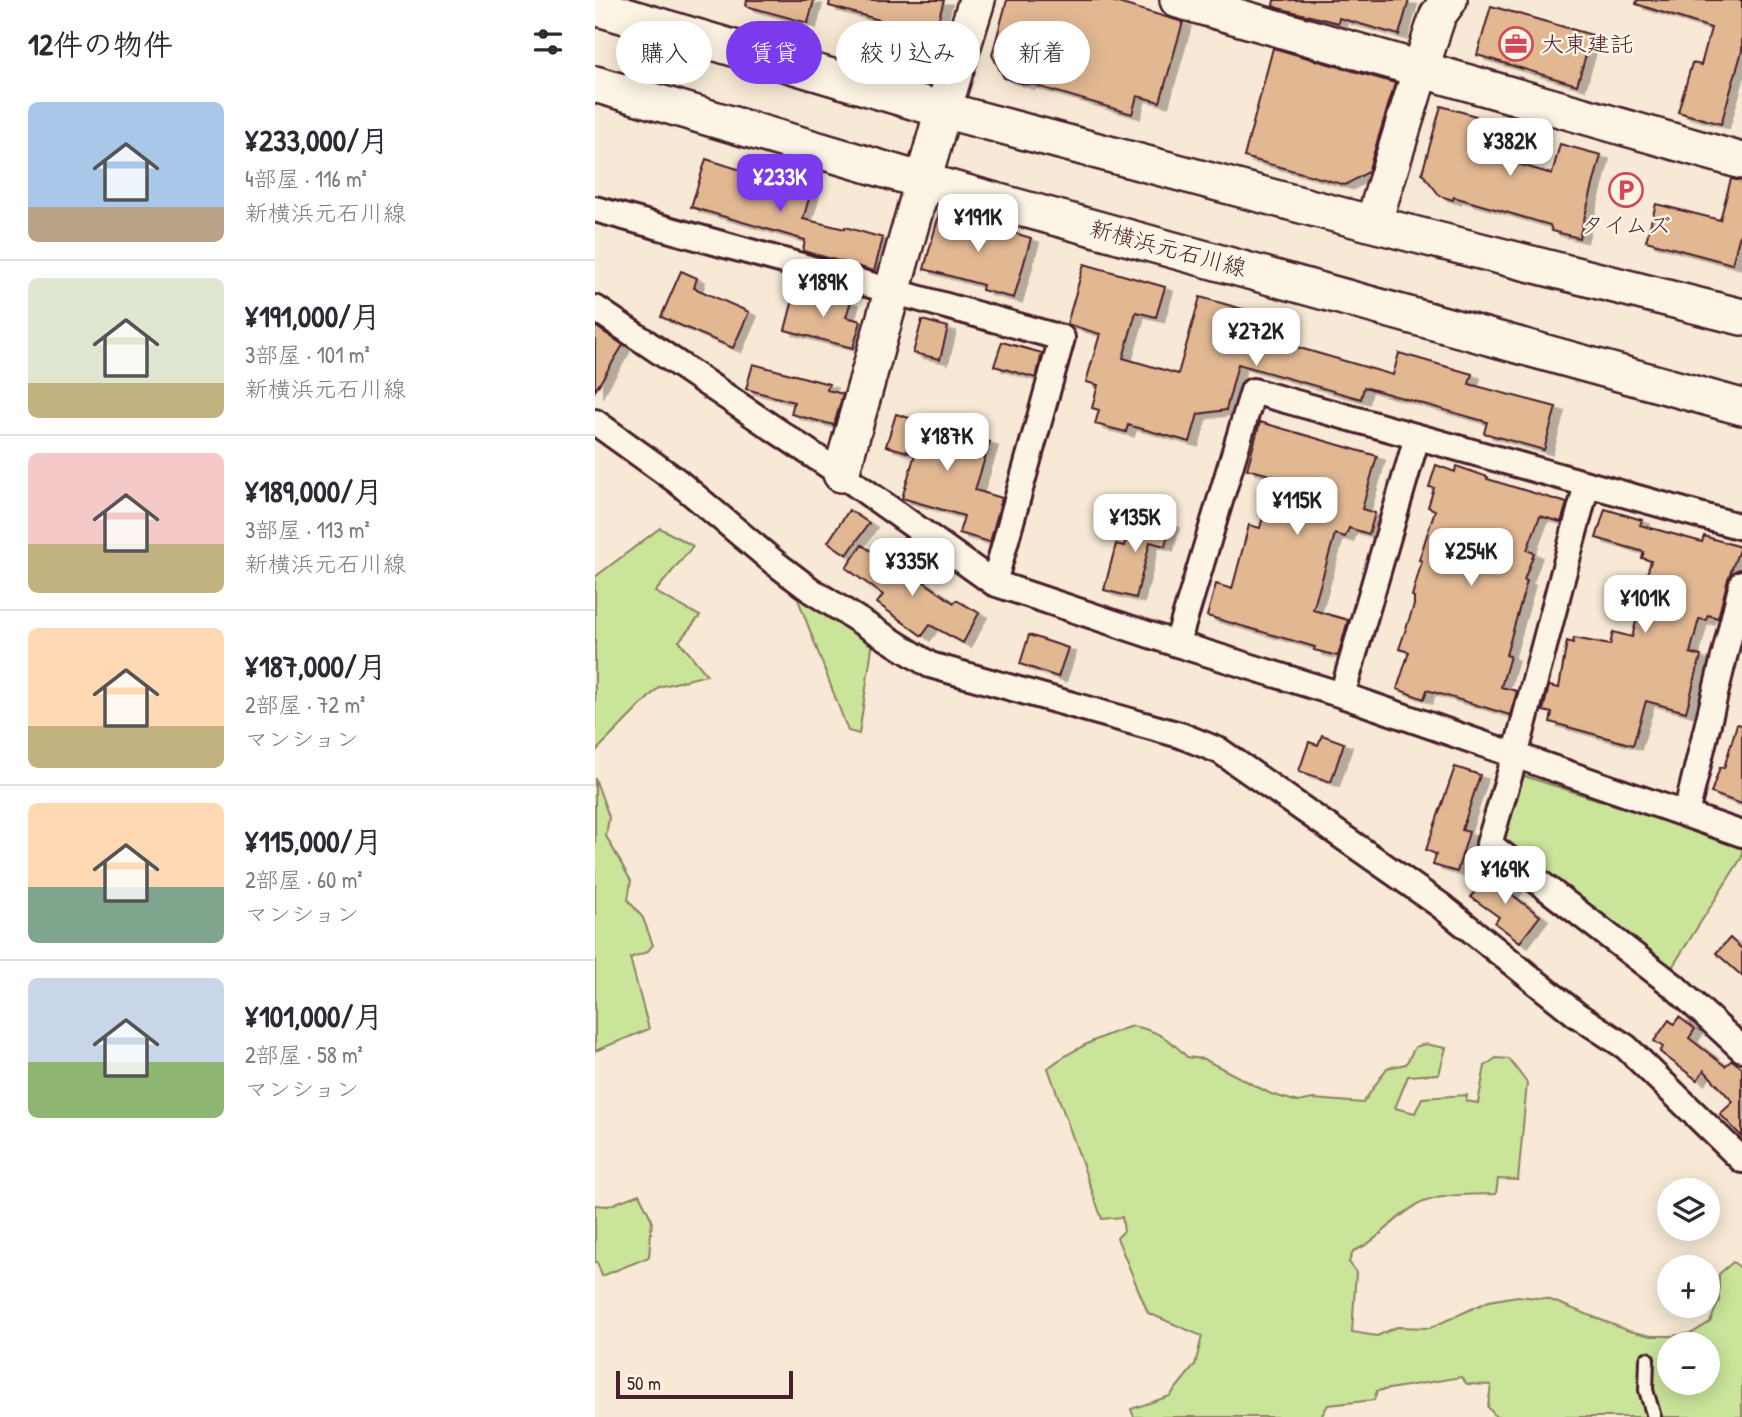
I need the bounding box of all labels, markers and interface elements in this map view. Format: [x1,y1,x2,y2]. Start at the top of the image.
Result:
chip: 購入 [616,21,712,84]
chip: 賃貸 [726,21,822,84]
chip: 絞り込み [836,21,980,84]
chip: 新着 [994,21,1090,84]
icon: filters [529,23,567,61]
text: 12件の物件 [28,24,173,64]
office icon: 大東建託 [1497,25,1535,63]
place label: 大東建託 [1541,28,1633,59]
pin: ¥382K [1461,118,1559,178]
text: ¥233,000/月 [245,120,389,160]
text: ¥382K [1483,125,1537,156]
icon: home [84,130,168,214]
pin: ¥233K [731,154,829,214]
text: ¥233K [753,161,807,192]
text: 4部屋 · 116 m² [245,163,367,194]
parking icon: タイムズ [1607,171,1645,209]
pin: ¥191K [929,194,1027,254]
text: 新横浜元石川線 [245,197,406,228]
text: ¥191K [954,201,1002,232]
place label: タイムズ [1581,209,1671,240]
street label: 新横浜元石川線 [1086,212,1250,283]
pin: ¥189K [774,260,872,319]
text: ¥189K [798,266,848,297]
text: ¥191,000/月 [245,296,381,336]
icon: home [84,306,168,390]
pin: ¥272K [1207,308,1305,368]
text: ¥272K [1228,315,1284,346]
text: 3部屋 · 101 m² [245,339,370,370]
text: 新横浜元石川線 [245,373,406,404]
pin: ¥187K [898,414,996,473]
text: ¥187K [921,420,973,451]
text: ¥189,000/月 [245,471,383,511]
pin: ¥115K [1248,477,1346,537]
icon: home [84,481,168,565]
text: ¥115K [1272,484,1322,515]
pin: ¥135K [1086,494,1184,554]
text: ¥135K [1109,501,1161,532]
text: 3部屋 · 113 m² [245,514,370,545]
pin: ¥254K [1422,528,1520,588]
text: ¥254K [1445,535,1497,566]
pin: ¥335K [863,538,961,598]
text: ¥335K [885,545,939,576]
text: 新横浜元石川線 [245,548,406,579]
pin: ¥101K [1596,576,1694,635]
text: ¥101K [1620,582,1670,613]
text: ¥187,000/月 [245,646,387,686]
icon: home [84,656,168,740]
text: 2部屋 · 72 m² [245,689,365,720]
text: マンション [245,723,359,754]
text: ¥115,000/月 [245,821,382,861]
icon: home [84,831,168,915]
pin: ¥169K [1456,846,1554,906]
text: ¥169K [1481,853,1529,884]
text: 2部屋 · 60 m² [245,864,363,895]
text: マンション [245,898,359,929]
text: ¥101,000/月 [245,996,383,1036]
icon: home [84,1006,168,1090]
text: 2部屋 · 58 m² [245,1039,363,1070]
text: マンション [245,1073,359,1104]
map controls [1657,1178,1720,1395]
button: layers [1657,1178,1720,1241]
button: + [1657,1255,1720,1318]
button: − [1657,1332,1720,1395]
scale bar [616,1368,793,1400]
text: 50 m [627,1370,661,1396]

